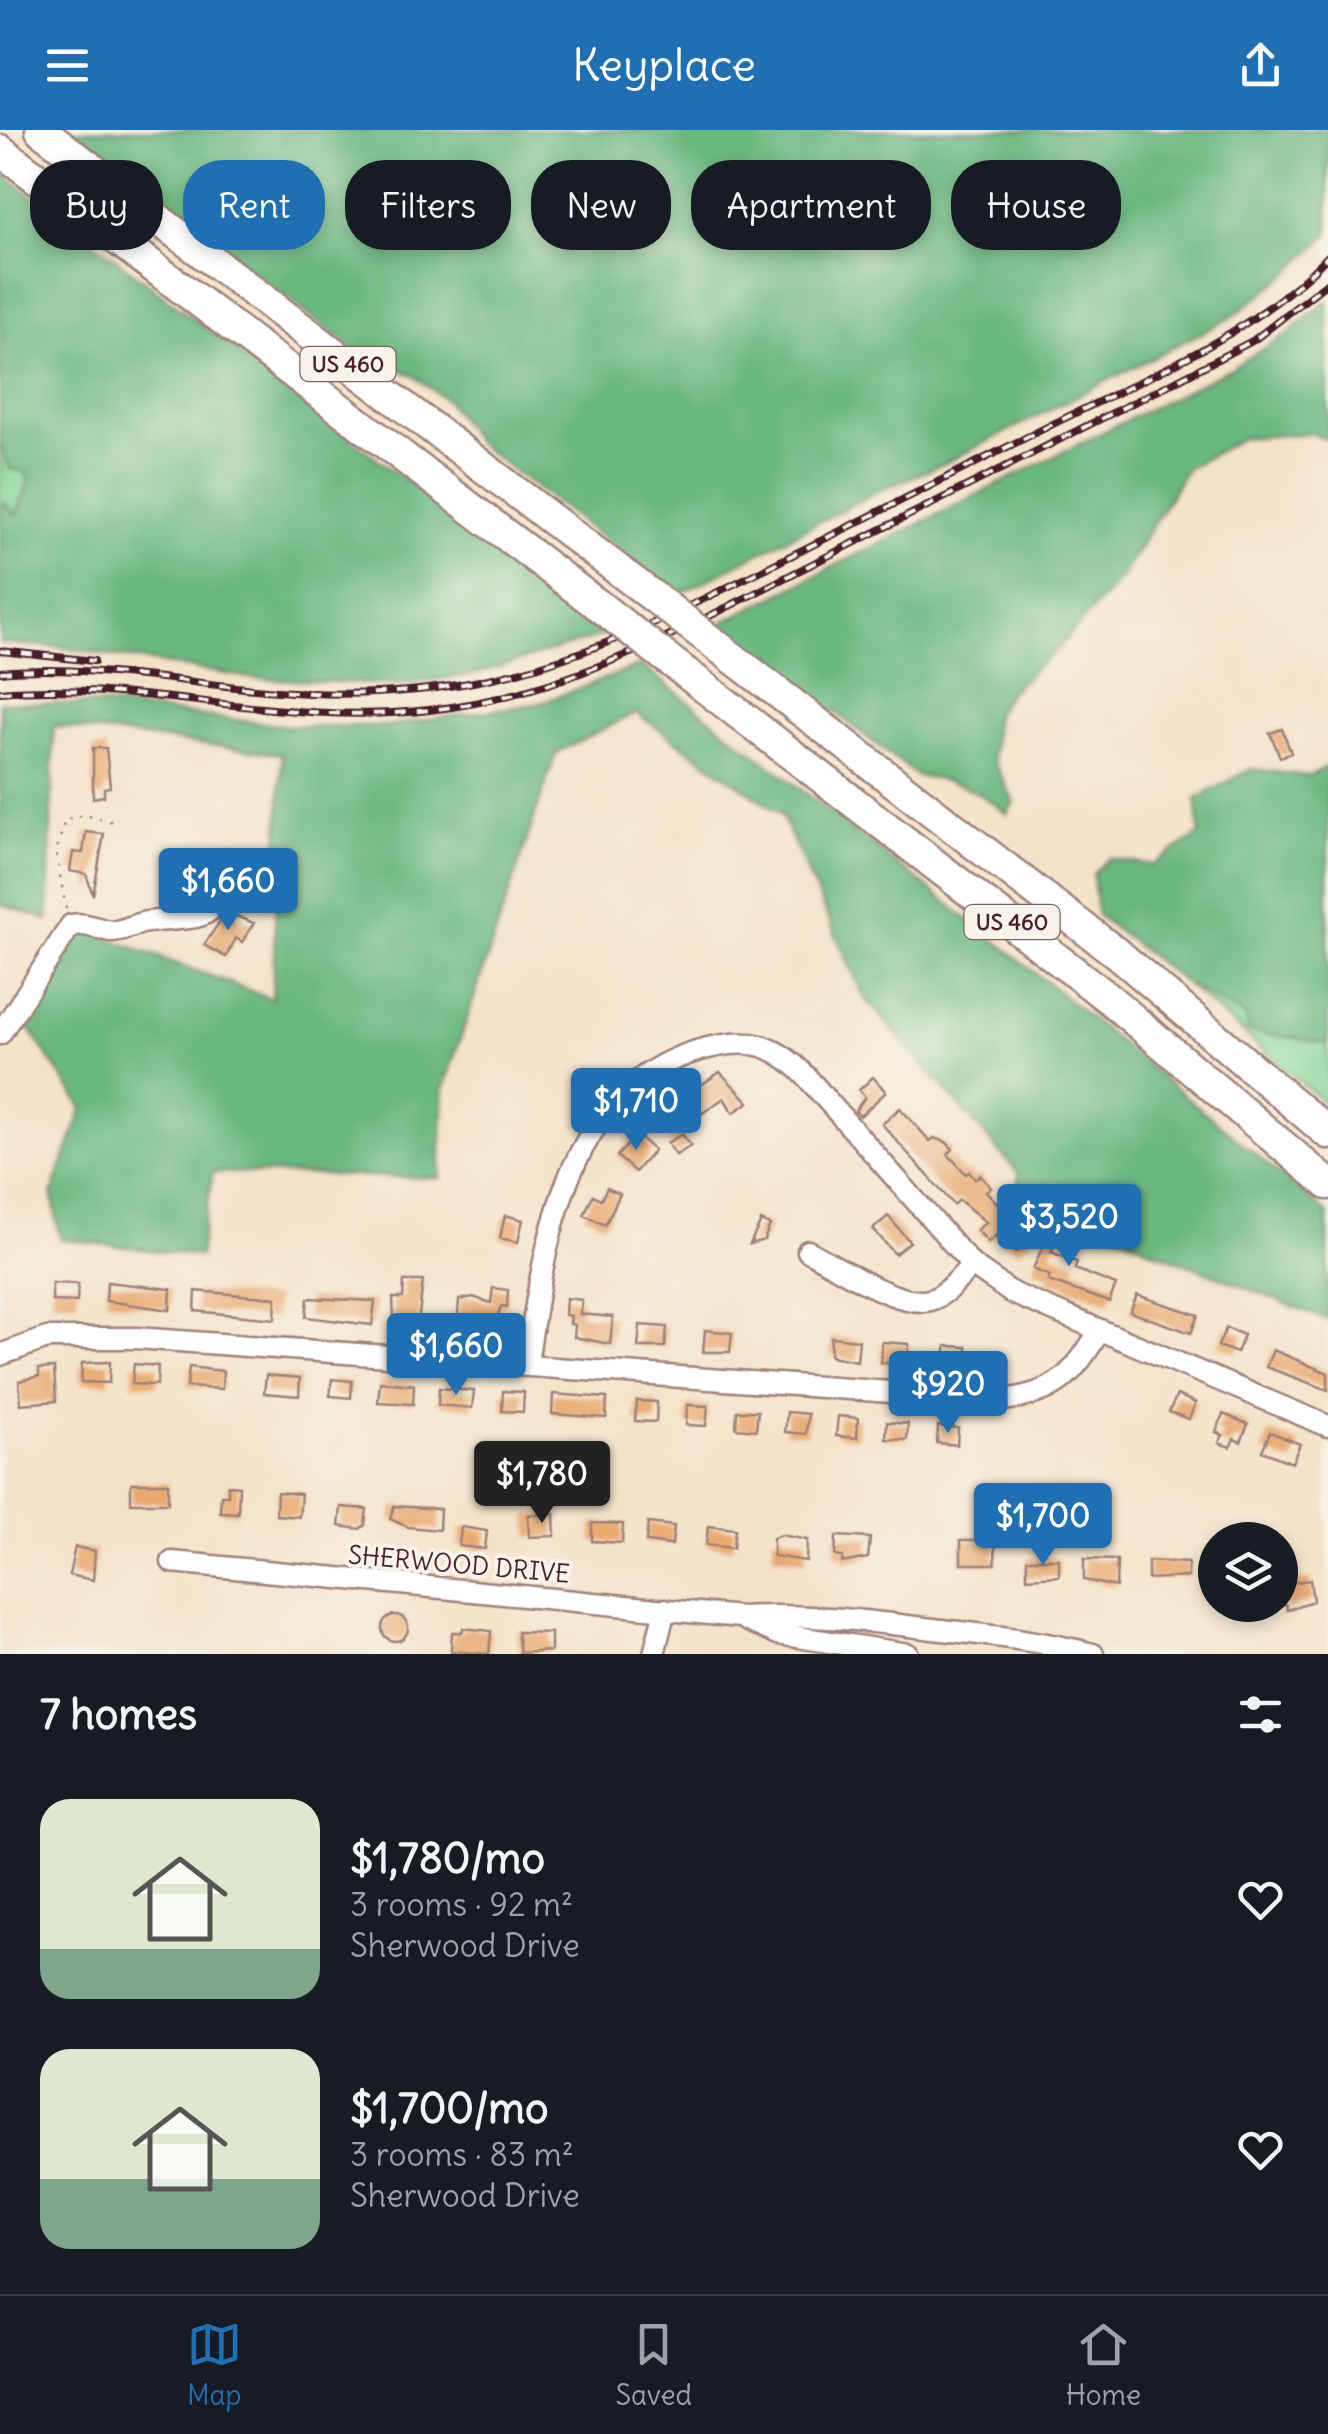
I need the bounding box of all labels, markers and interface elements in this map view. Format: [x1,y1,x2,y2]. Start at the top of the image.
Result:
text: Keyplace [572,37,756,93]
icon: menu [40,38,95,93]
icon: share [1233,38,1288,93]
chip: Buy [30,160,163,250]
chip: Rent [183,160,325,250]
chip: Filters [345,160,511,250]
chip: New [531,160,671,250]
chip: Apartment [691,160,931,250]
chip: House [951,160,1121,250]
road number: US 460 [300,347,396,381]
pin: $1,660 [147,848,309,933]
text: $1,660 [181,860,275,901]
road number: US 460 [964,905,1060,939]
pin: $1,710 [555,1068,717,1153]
text: $1,710 [593,1080,679,1121]
pin: $3,520 [988,1184,1150,1269]
text: $3,520 [1019,1196,1119,1237]
pin: $1,660 [375,1313,537,1398]
text: $1,660 [409,1325,503,1366]
pin: $920 [889,1351,1007,1436]
text: $920 [911,1363,985,1404]
pin: $1,780 [461,1441,623,1526]
text: $1,780 [496,1453,588,1494]
pin: $1,700 [962,1483,1124,1568]
text: $1,700 [996,1495,1090,1536]
map controls [1198,1522,1298,1622]
button: layers [1198,1522,1298,1622]
street label: SHERWOOD DRIVE [347,1538,571,1590]
icon: filters [1233,1687,1288,1742]
text: 7 homes [40,1688,197,1740]
text: $1,780/mo [350,1832,545,1884]
icon: home [120,1839,240,1959]
icon: heart [1233,1872,1288,1927]
text: 3 rooms · 92 m² [350,1884,573,1925]
text: Sherwood Drive [350,1925,580,1966]
text: $1,700/mo [350,2082,549,2134]
icon: home [120,2089,240,2209]
icon: heart [1233,2122,1288,2177]
text: 3 rooms · 83 m² [350,2134,574,2175]
text: Sherwood Drive [350,2175,580,2216]
tab: Map [187,2317,242,2413]
tab: Saved [615,2317,692,2413]
tab: Home [1066,2317,1141,2413]

